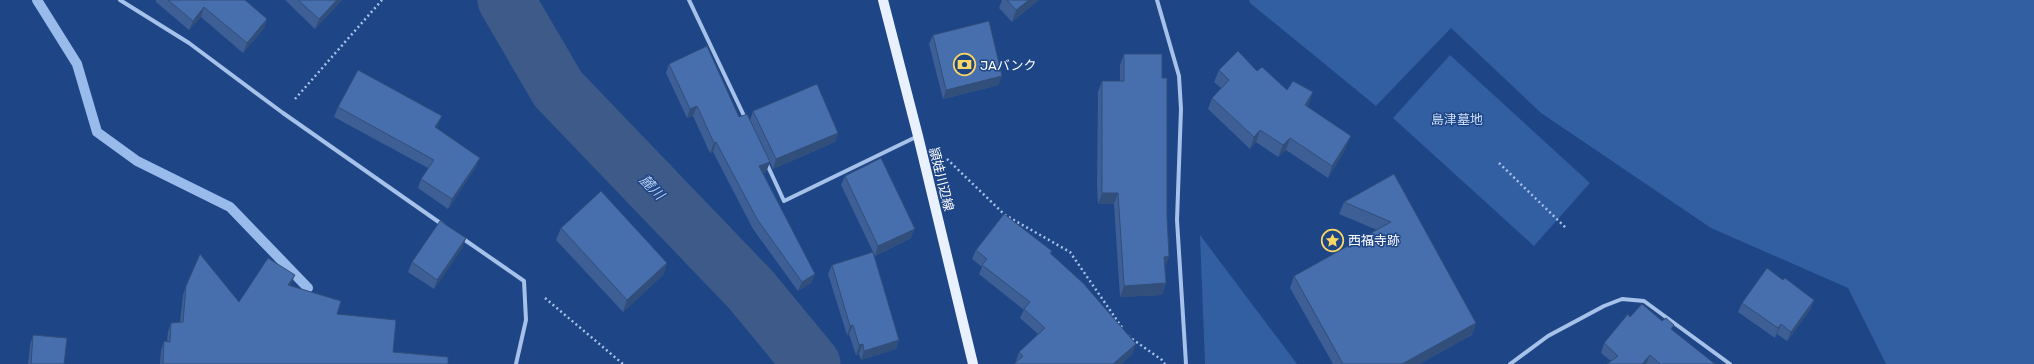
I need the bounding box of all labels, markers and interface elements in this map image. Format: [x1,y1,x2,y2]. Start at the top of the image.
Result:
bank icon: JAバンク [951,52,977,78]
place label: JAバンク [980,58,1036,73]
park label: 島津墓地 [1431,112,1483,127]
street label: 頴娃川辺線 [926,146,957,212]
water label: 麓川 [636,171,669,205]
place icon: 西福寺跡 [1319,227,1345,253]
place label: 西福寺跡 [1348,233,1400,248]

